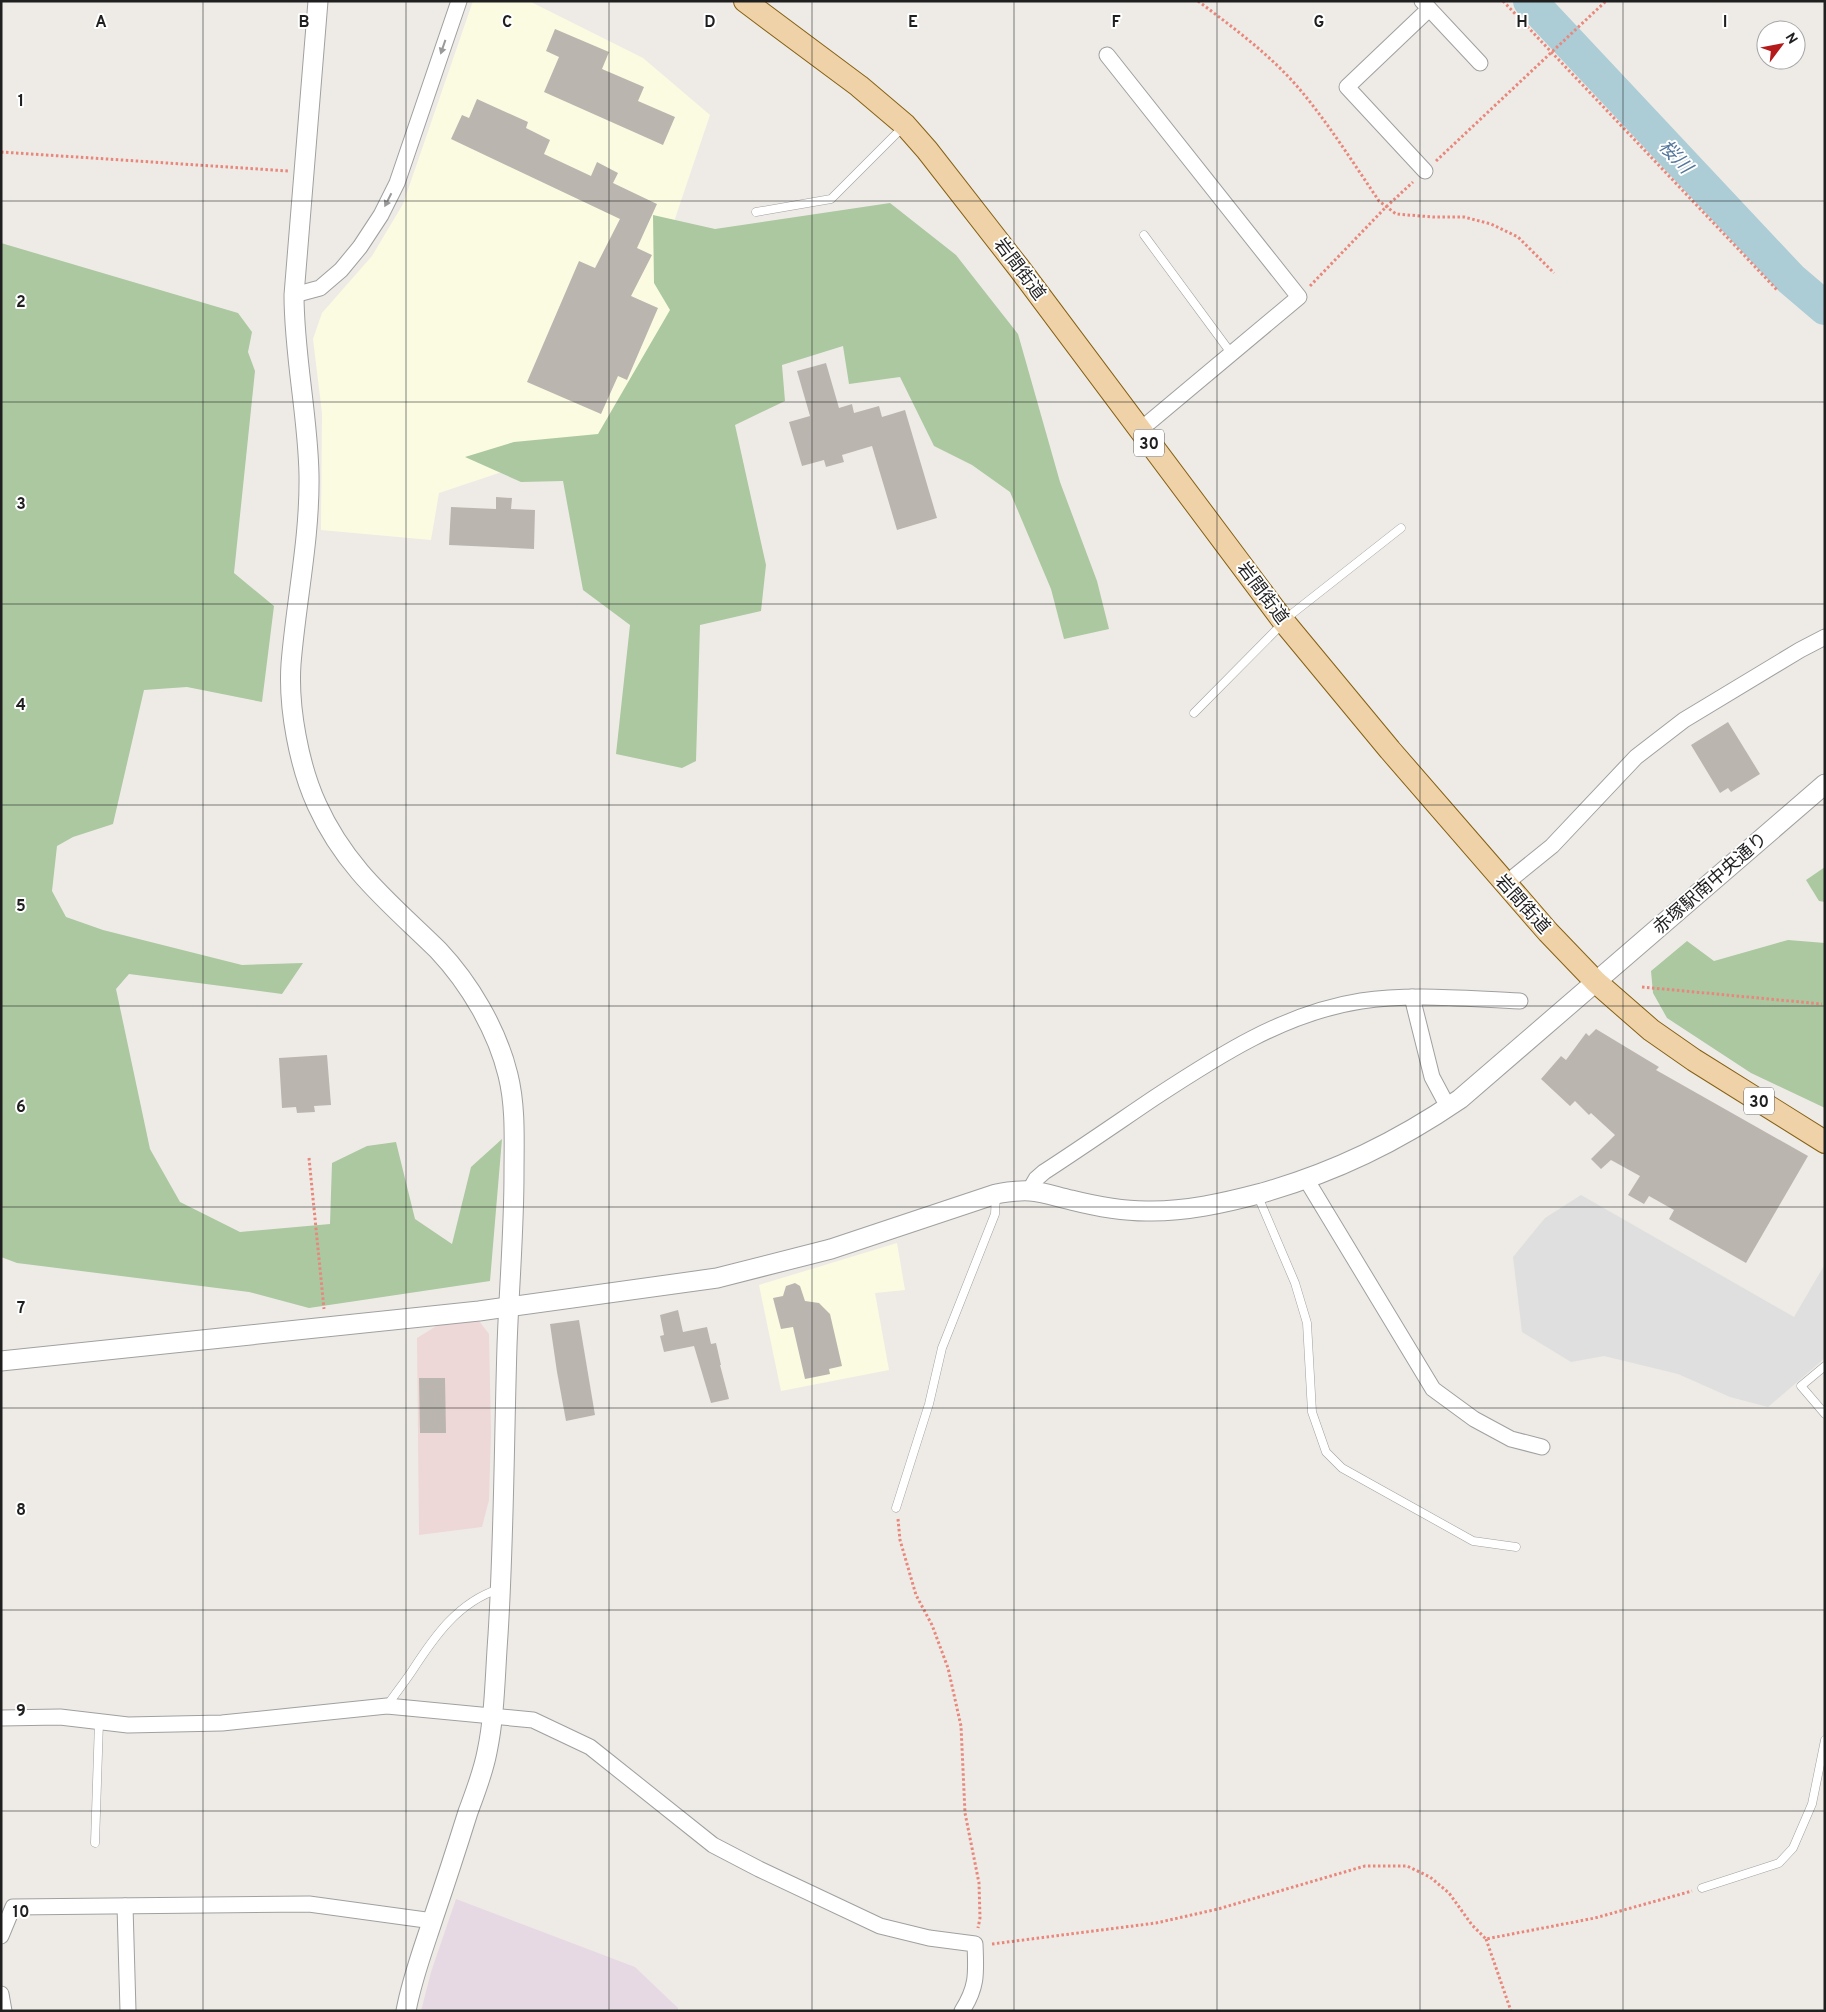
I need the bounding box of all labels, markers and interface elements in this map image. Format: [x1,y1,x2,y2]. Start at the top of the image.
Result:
text: A [95,13,107,33]
text: B [298,13,310,33]
text: C [502,13,512,33]
text: D [704,13,716,33]
text: E [908,13,918,33]
text: F [1111,13,1121,33]
text: G [1314,13,1324,33]
text: H [1516,13,1528,33]
text: I [1723,13,1727,33]
north arrow [1756,20,1806,70]
text: N [1781,30,1801,48]
one-way arrow [439,40,446,55]
text: 1 [18,92,24,112]
water label: 桜川 [1653,135,1698,181]
one-way arrow [384,193,392,207]
street label: 岩間街道 [988,234,1050,306]
text: 2 [16,293,26,313]
road number: 30 [1134,429,1164,456]
text: 3 [16,495,26,515]
street label: 岩間街道 [1231,558,1293,630]
text: 4 [16,696,26,716]
street label: 赤塚駅南中央通り [1649,828,1773,940]
street label: 岩間街道 [1489,871,1555,939]
text: 5 [16,897,26,917]
road number: 30 [1744,1088,1774,1114]
text: 6 [16,1098,26,1118]
text: 7 [17,1299,25,1319]
text: 8 [16,1501,26,1521]
text: 9 [16,1702,26,1722]
text: 10 [13,1903,29,1923]

